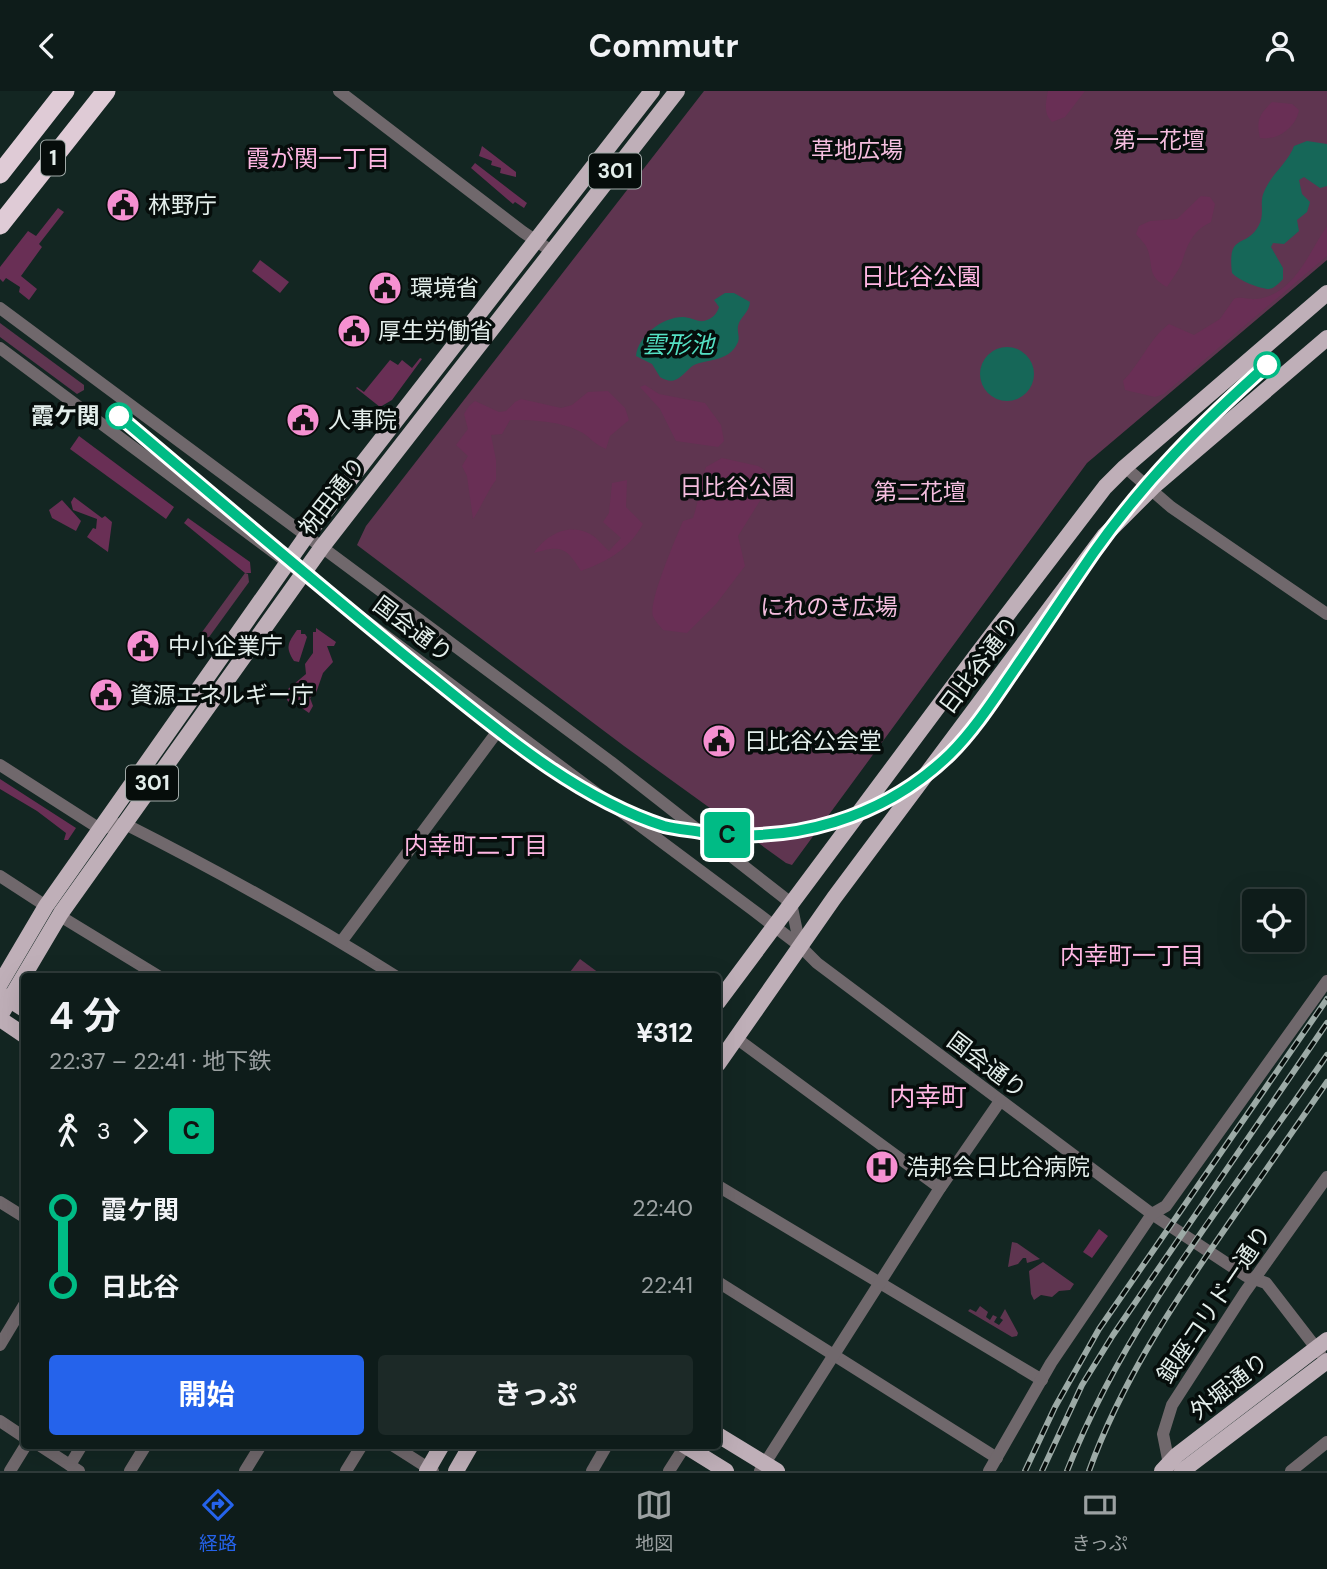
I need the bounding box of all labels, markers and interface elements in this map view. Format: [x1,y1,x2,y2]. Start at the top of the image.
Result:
text: Commutr [588,25,739,67]
icon: back [28,27,66,65]
icon: person [1261,27,1299,65]
park label: 第一花壇 [1113,125,1205,155]
park label: 草地広場 [811,135,903,165]
road number: 1 [41,141,65,175]
district label: 霞が関一丁目 [246,143,390,174]
road number: 301 [589,153,641,189]
public building icon: 林野庁 [104,186,142,224]
place label: 林野庁 [148,190,217,220]
district label: 日比谷公園 [861,261,981,292]
public building icon: 環境省 [366,269,404,307]
place label: 環境省 [410,273,479,303]
public building icon: 厚生労働省 [335,312,373,350]
place label: 厚生労働省 [378,316,493,346]
water label: 雲形池 [642,329,716,360]
unlabelled marker [1254,352,1280,378]
place label: 霞ケ関 [31,401,100,431]
public building icon: 人事院 [284,401,322,439]
marker: 霞ケ関 [106,403,132,429]
place label: 人事院 [328,405,397,435]
street label: 祝田通り [292,451,372,541]
park label: 日比谷公園 [680,472,795,502]
park label: 第二花壇 [874,477,966,507]
street label: 国会通り [367,589,459,669]
park label: にれのき広場 [760,592,898,622]
street label: 日比谷通り [932,610,1026,720]
public building icon: 中小企業庁 [124,627,162,665]
place label: 中小企業庁 [168,631,283,661]
public building icon: 資源エネルギー庁 [87,676,125,714]
place label: 資源エネルギー庁 [130,680,314,710]
public building icon: 日比谷公会堂 [700,722,738,760]
place label: 日比谷公会堂 [744,726,882,756]
road number: 301 [126,765,178,801]
line badge: C [704,812,750,858]
text: C [718,819,736,850]
district label: 内幸町二丁目 [404,830,548,861]
map controls [1242,889,1305,952]
button: locate [1242,889,1305,952]
district label: 内幸町一丁目 [1060,940,1204,971]
text: 4 分 [49,991,121,1041]
text: ¥312 [636,1016,693,1050]
street label: 国会通り [941,1025,1033,1105]
text: 22:37 – 22:41 · 地下鉄 [49,1046,271,1076]
district label: 内幸町 [889,1080,967,1114]
icon: walk [49,1112,87,1150]
icon: forward [121,1112,159,1150]
text: C [183,1115,200,1146]
text: 3 [97,1116,111,1146]
hospital icon: 浩邦会日比谷病院 [863,1148,901,1186]
place label: 浩邦会日比谷病院 [906,1152,1090,1182]
text: 霞ケ関 [101,1193,179,1227]
text: 22:40 [632,1193,693,1223]
street label: 銀座コリドー通り [1150,1219,1278,1389]
text: 日比谷 [101,1270,179,1304]
text: 22:41 [641,1270,693,1300]
street label: 外堀通り [1184,1346,1274,1426]
button: 開始 [49,1355,364,1435]
button: きっぷ [378,1355,693,1435]
tab: 経路 [199,1486,237,1556]
tab: 地図 [635,1486,673,1556]
tab: きっぷ [1072,1486,1128,1556]

